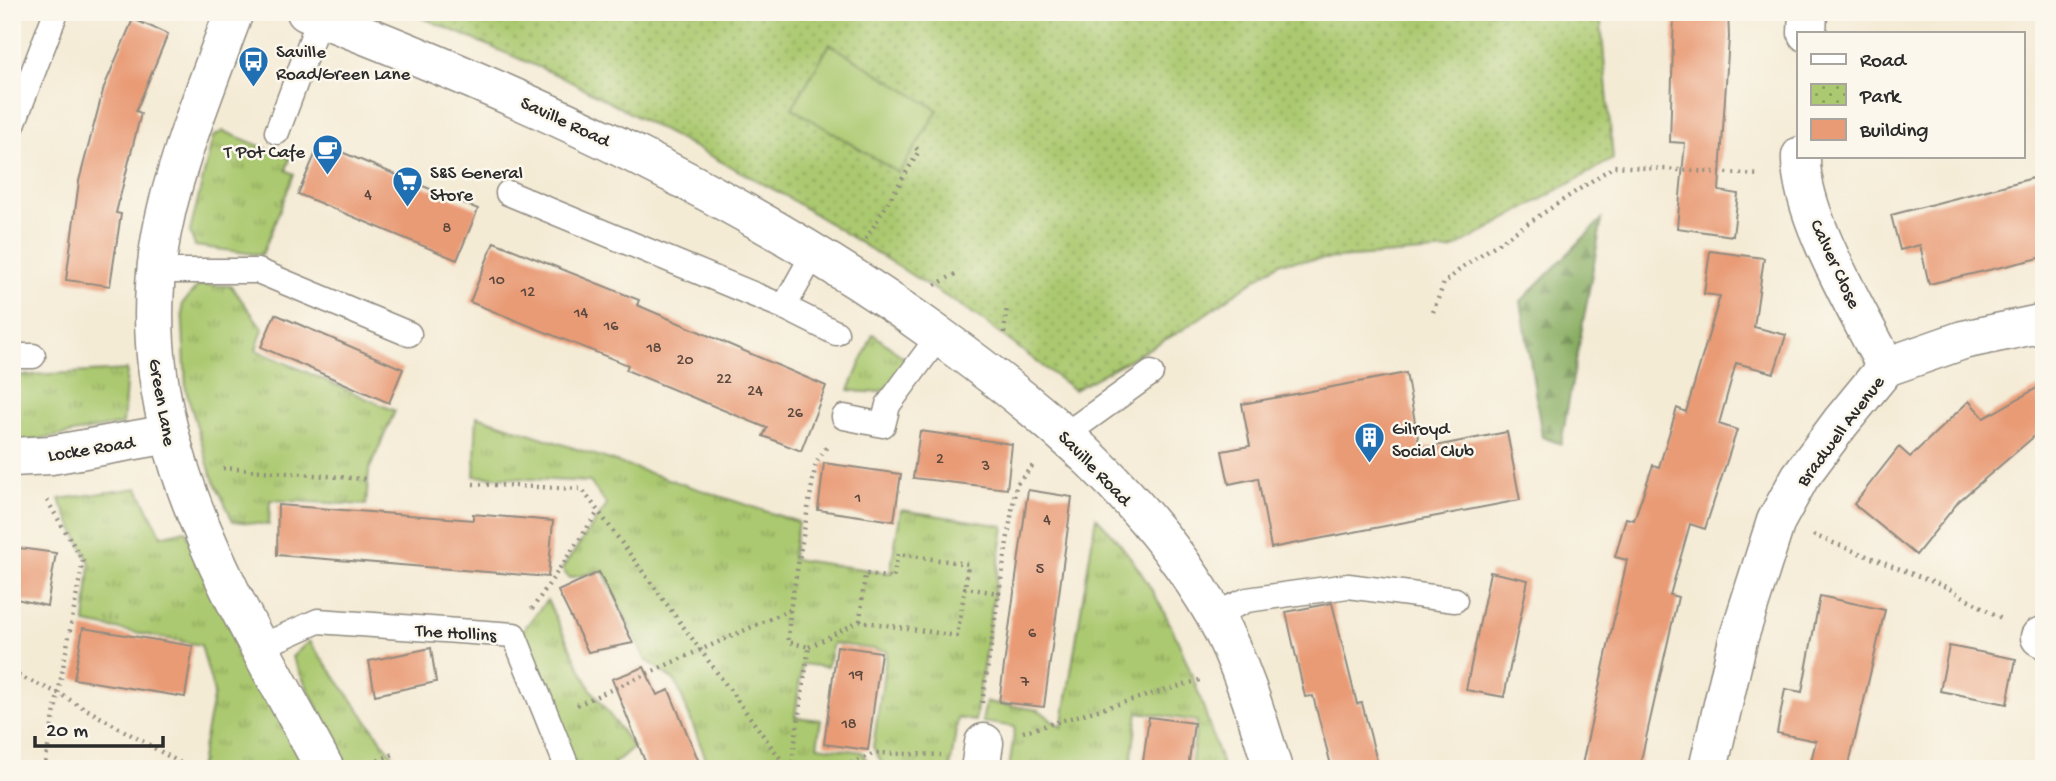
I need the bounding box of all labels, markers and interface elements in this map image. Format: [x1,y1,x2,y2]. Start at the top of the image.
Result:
legend [1797,32,2024,158]
place label: Saville Road/Green Lane [276,42,410,87]
bus stop icon: Saville Road/Green Lane [236,44,270,88]
text: Road [1860,50,1908,75]
text: Park [1859,86,1903,111]
street label: Saville Road [516,92,615,155]
text: Building [1859,120,1929,145]
cafe icon: T Pot Cafe [311,133,345,177]
place label: T Pot Cafe [223,142,305,165]
place label: S&S General Store [430,163,523,208]
supermarket icon: S&S General Store [390,165,424,209]
house number: 4 [364,187,372,206]
street label: Calver Close [1803,216,1865,313]
house number: 8 [443,220,452,239]
house number: 10 [488,272,505,291]
house number: 12 [520,284,535,303]
house number: 14 [573,305,588,324]
house number: 16 [603,318,619,337]
house number: 18 [645,340,662,359]
house number: 20 [677,352,693,371]
street label: Green Lane [142,357,180,448]
house number: 22 [716,371,732,390]
street label: Bradwell Avenue [1792,372,1891,493]
house number: 24 [747,383,763,402]
house number: 26 [787,405,804,424]
place label: Gilroyd Social Club [1392,419,1474,464]
building icon: Gilroyd Social Club [1352,421,1386,465]
street label: Saville Road [1052,427,1136,513]
street label: Locke Road [47,432,138,469]
house number: 2 [936,451,944,470]
house number: 3 [981,458,990,477]
house number: 1 [854,490,861,509]
house number: 4 [1043,512,1051,531]
house number: 5 [1036,561,1044,580]
street label: The Hollins [414,620,498,649]
house number: 6 [1028,625,1037,644]
house number: 19 [848,667,863,686]
house number: 7 [1020,674,1030,693]
scale bar [35,704,163,748]
house number: 18 [840,716,857,735]
text: 20 m [46,720,88,745]

